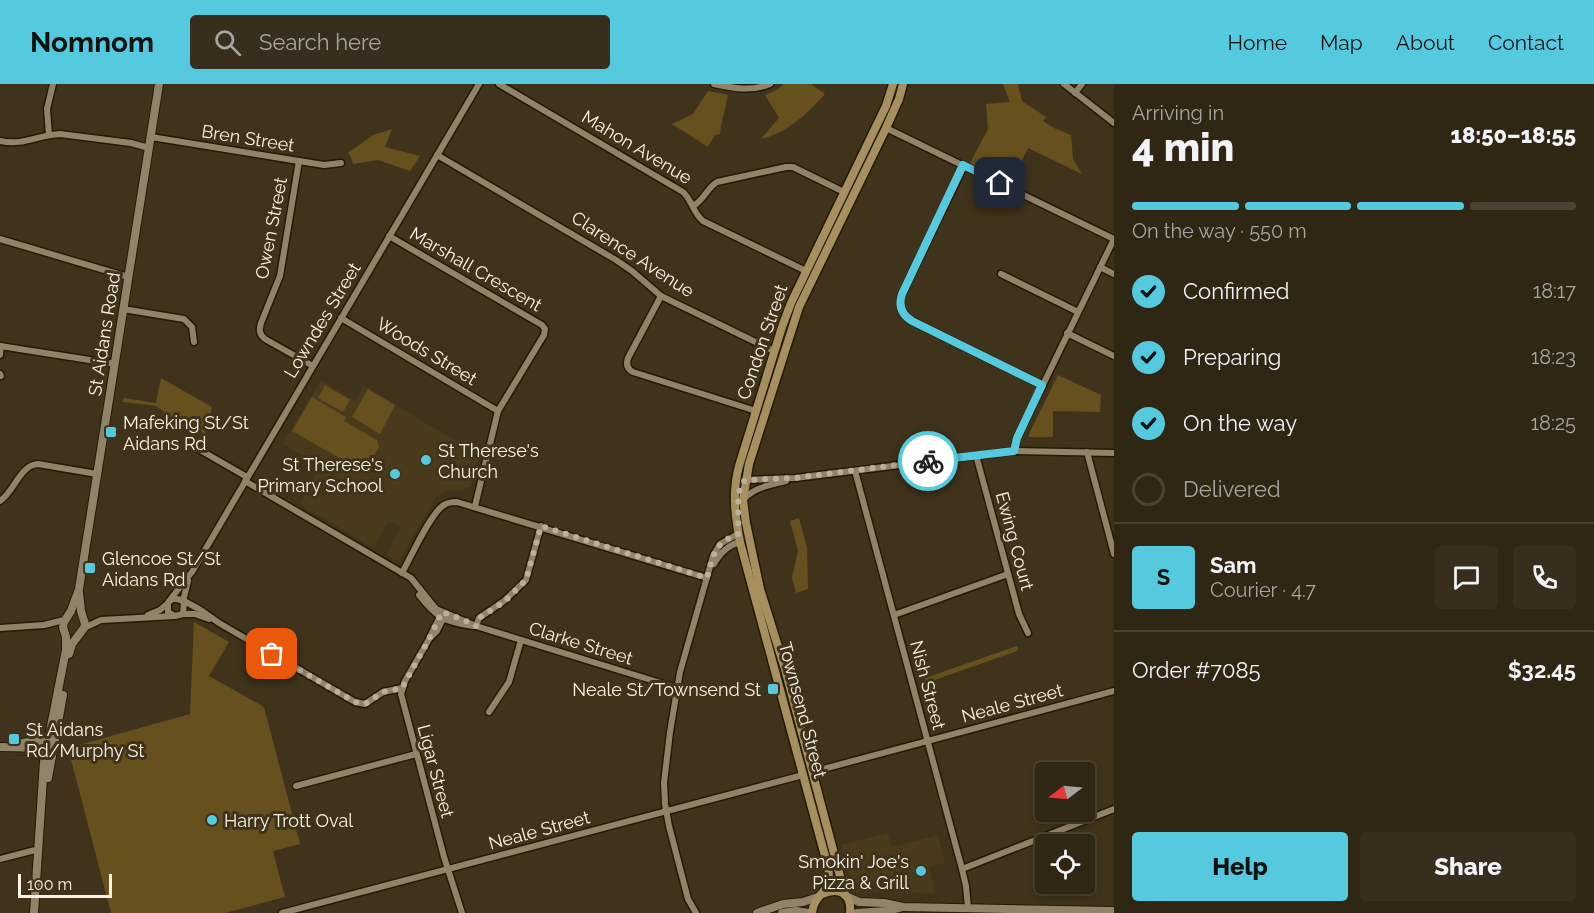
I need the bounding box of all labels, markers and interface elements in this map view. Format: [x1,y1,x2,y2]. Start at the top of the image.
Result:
search box [190,15,610,69]
text: Nomnom [30,26,154,59]
icon: search [211,26,244,59]
text: Search here [259,29,381,55]
text: Home [1228,30,1287,55]
text: Map [1320,30,1363,55]
text: About [1396,30,1455,55]
text: Contact [1488,30,1564,55]
text: Arriving in [1132,101,1224,125]
street label: Mahon Avenue [578,106,696,188]
street label: Bren Street [200,120,296,156]
text: 18:50–18:55 [1451,122,1576,148]
text: 4 min [1132,124,1235,170]
pin [974,157,1025,208]
icon: home [983,166,1016,199]
street label: Owen Street [251,175,291,281]
street label: Clarence Avenue [568,207,698,302]
text: On the way · 550 m [1132,219,1307,243]
street label: Marshall Crescent [406,223,546,315]
street label: Lowndes Street [279,259,365,381]
street label: St Aidans Road [84,271,124,397]
icon: check [1132,275,1165,308]
text: Confirmed [1183,278,1290,304]
text: 18:17 [1533,279,1576,303]
street label: Condon Street [732,282,792,402]
street label: Woods Street [373,313,481,389]
icon: check [1132,341,1165,374]
text: Preparing [1183,344,1281,370]
text: 18:23 [1531,345,1576,369]
icon: check [1132,407,1165,440]
text: On the way [1183,410,1297,436]
text: 18:25 [1531,411,1576,435]
place label: Mafeking St/St Aidans Rd [123,412,249,454]
marker: Mafeking St/St Aidans Rd [104,425,118,439]
courier [898,431,958,491]
place label: St Therese's Church [438,440,539,482]
icon: bike [912,445,945,478]
marker: St Therese's Church [419,453,433,467]
place label: St Therese's Primary School [257,454,383,496]
marker: St Therese's Primary School [388,467,402,481]
text: Delivered [1183,476,1281,502]
street label: Ewing Court [992,489,1038,593]
button: chat [1435,546,1498,609]
button: phone [1513,546,1576,609]
place label: Glencoe St/St Aidans Rd [102,548,221,590]
text: Sam [1210,552,1257,578]
marker: Glencoe St/St Aidans Rd [83,561,97,575]
text: S [1157,564,1170,590]
text: Courier · 4.7 [1210,578,1316,602]
street label: Clarke Street [527,617,635,669]
pin [246,628,297,679]
icon: bag [255,637,288,670]
street label: Nish Street [906,638,950,732]
street label: Townsend Street [775,640,831,780]
text: Order #7085 [1132,657,1260,683]
text: $32.45 [1508,657,1576,683]
place label: Neale St/Townsend St [572,679,761,700]
street label: Neale Street [959,679,1065,727]
marker: Neale St/Townsend St [766,682,780,696]
place label: St Aidans Rd/Murphy St [26,719,144,761]
street label: Ligar Street [413,722,459,820]
marker: St Aidans Rd/Murphy St [7,732,21,746]
north arrow [1035,762,1095,822]
map controls [1035,762,1095,894]
street label: Neale Street [486,806,592,854]
place label: Harry Trott Oval [224,810,353,831]
marker: Harry Trott Oval [205,813,219,827]
button: Help [1132,832,1348,901]
button: Share [1360,832,1576,901]
button: locate [1035,834,1095,894]
place label: Smokin' Joe's Pizza & Grill [798,851,909,893]
marker: Smokin' Joe's Pizza & Grill [914,864,928,878]
scale bar [18,871,112,898]
text: 100 m [27,875,72,894]

